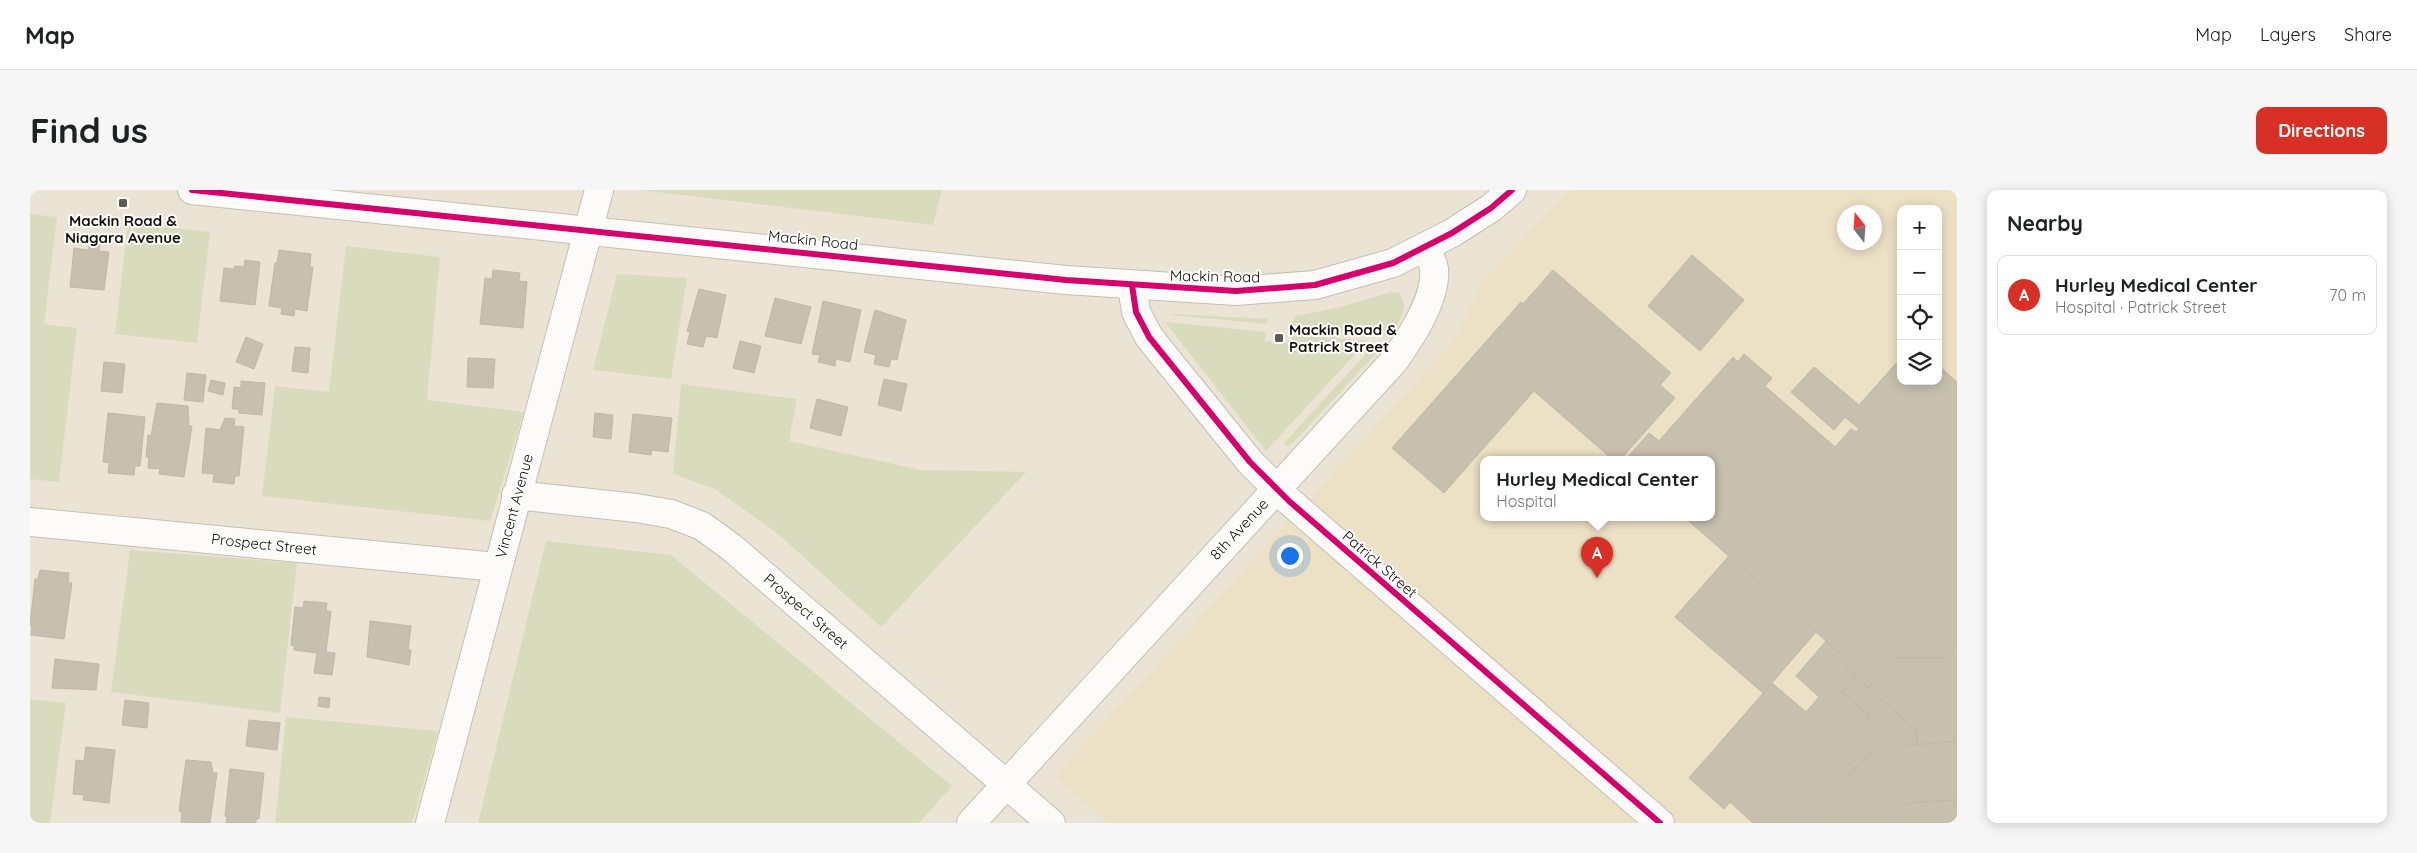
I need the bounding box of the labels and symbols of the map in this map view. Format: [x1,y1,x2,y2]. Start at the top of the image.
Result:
marker: Mackin Road & Niagara Avenue [117,197,129,209]
north arrow [1837,205,1882,250]
place label: Mackin Road & Niagara Avenue [65,211,181,247]
street label: Mackin Road [767,226,859,254]
street label: Mackin Road [1170,266,1260,286]
place label: Mackin Road & Patrick Street [1289,320,1397,356]
marker: Mackin Road & Patrick Street [1273,332,1285,344]
street label: Vincent Avenue [491,452,537,560]
street label: 8th Avenue [1206,494,1272,564]
street label: Patrick Street [1339,526,1421,602]
street label: Prospect Street [210,529,318,559]
pin: A [1581,537,1613,578]
your location [1277,543,1303,569]
street label: Prospect Street [760,569,852,653]

